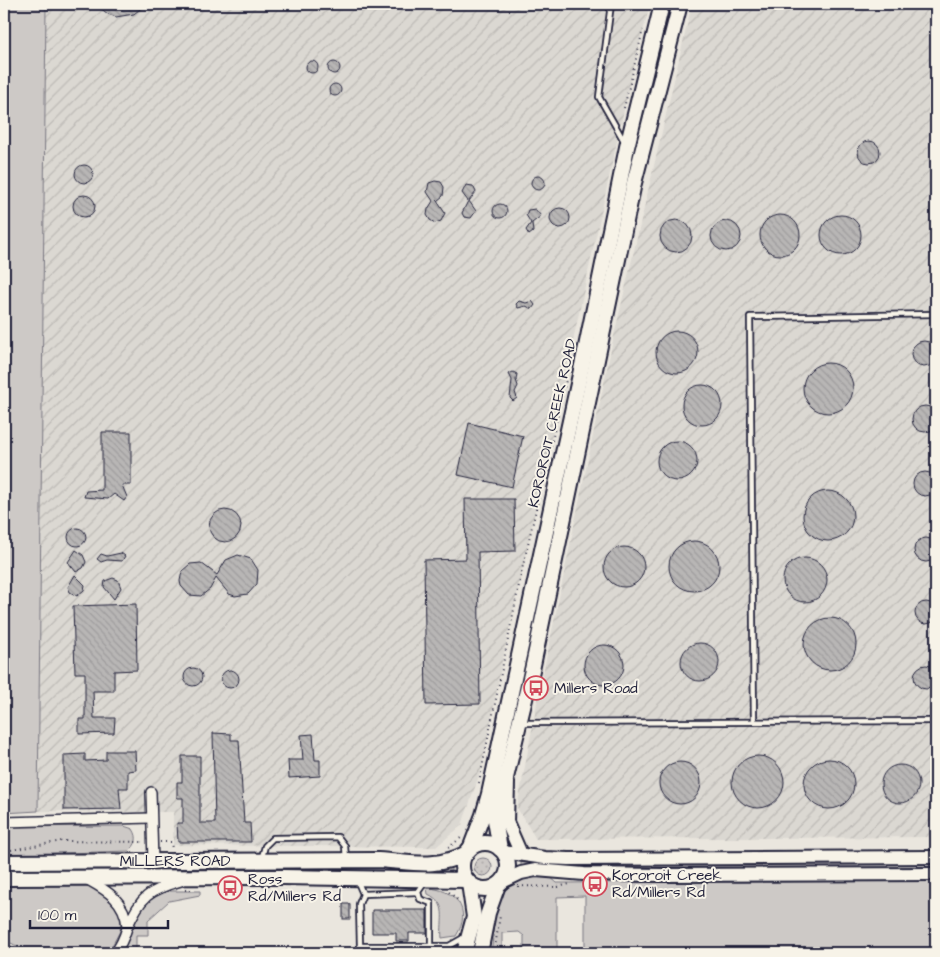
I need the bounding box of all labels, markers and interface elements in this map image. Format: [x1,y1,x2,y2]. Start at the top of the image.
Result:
street label: KOROROIT CREEK ROAD [523,336,582,510]
bus stop icon: Millers Road [523,675,549,701]
place label: Millers Road [554,678,638,699]
street label: MILLERS ROAD [120,851,231,872]
place label: Kororoit Creek Rd/Millers Rd [612,865,722,903]
place label: Ross Rd/Millers Rd [248,869,341,907]
bus stop icon: Kororoit Creek Rd/Millers Rd [582,871,608,897]
bus stop icon: Ross Rd/Millers Rd [217,875,243,901]
scale bar [30,897,168,929]
text: 100 m [38,905,77,926]

